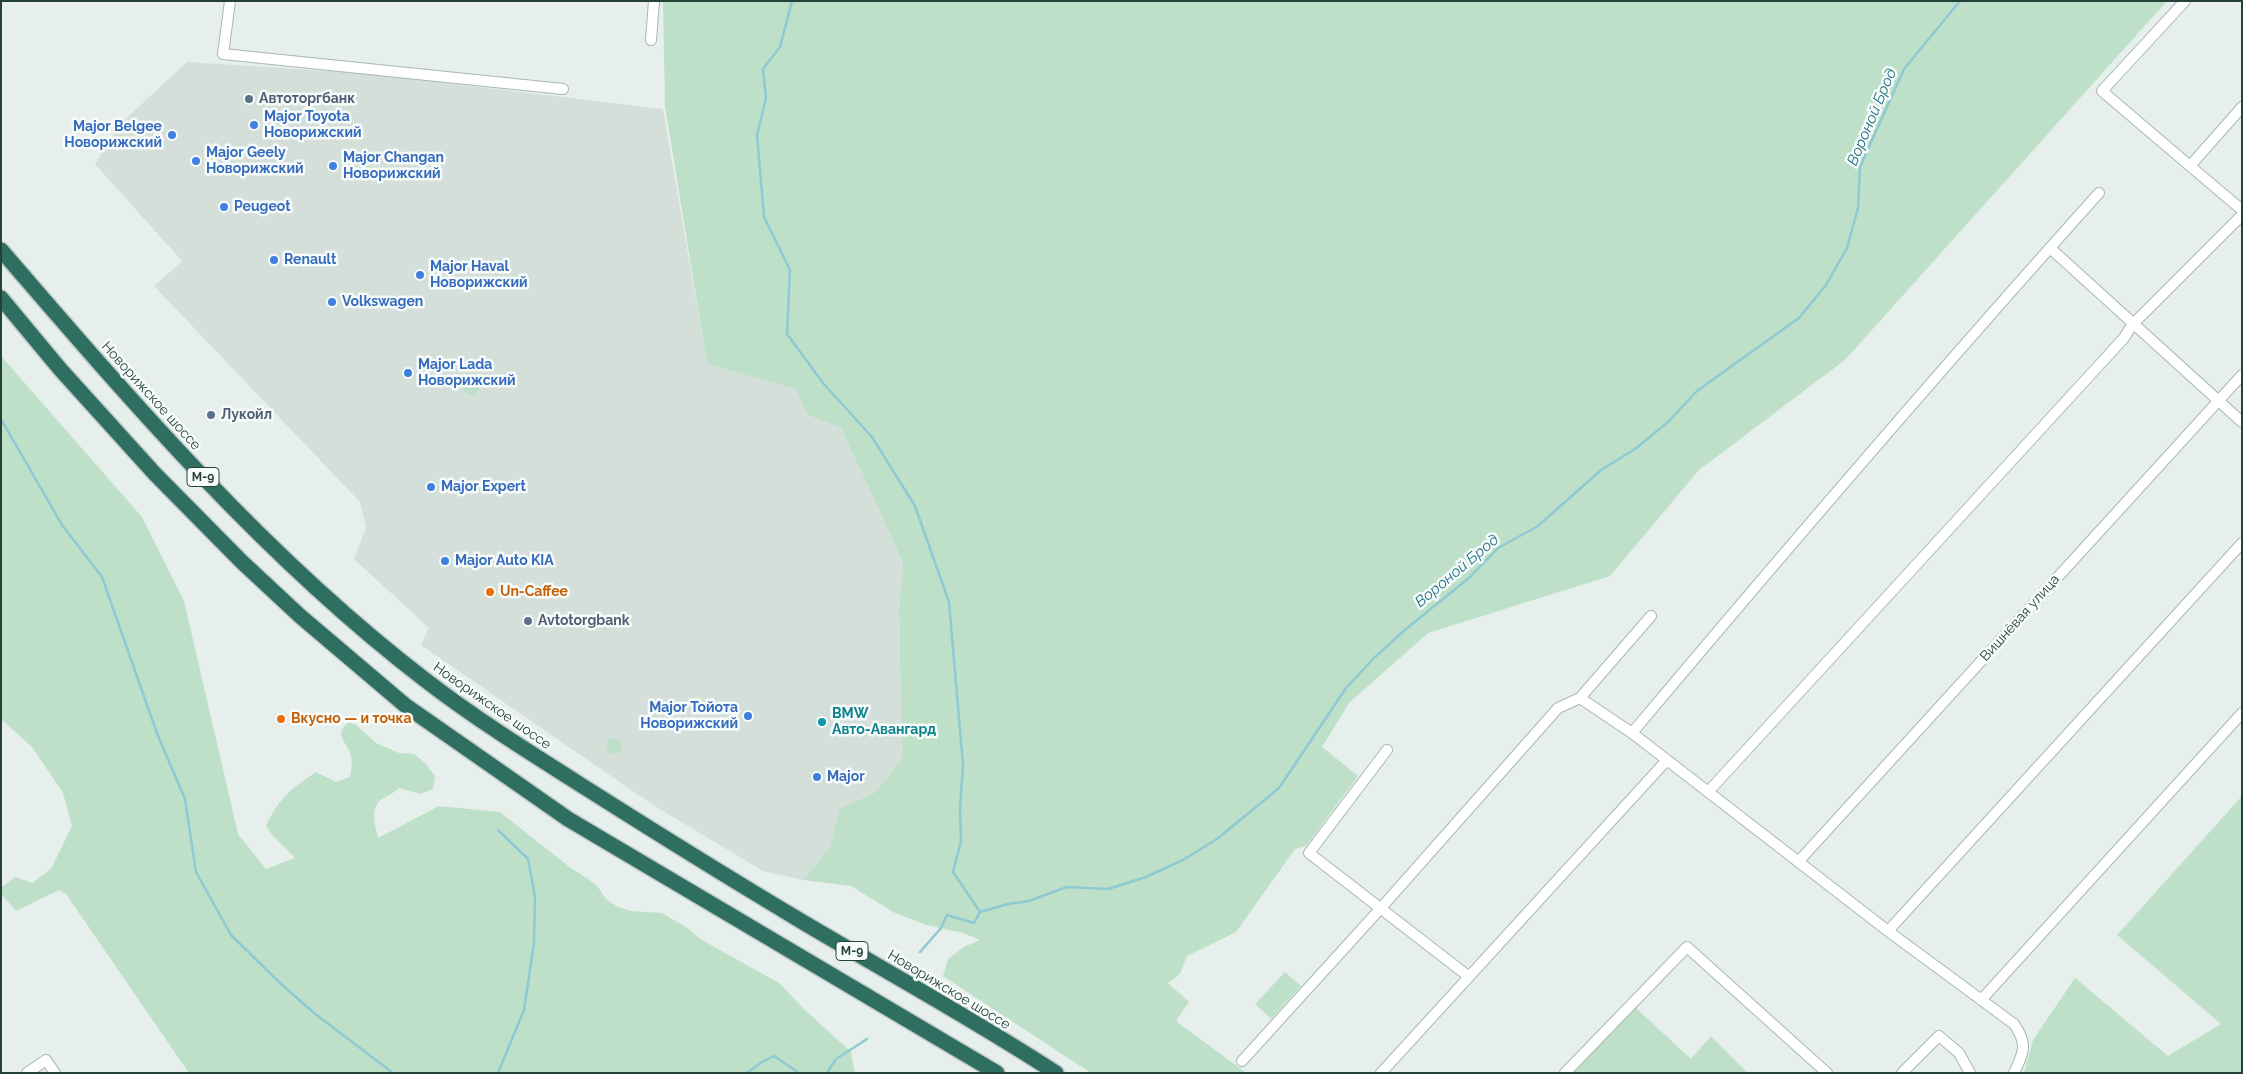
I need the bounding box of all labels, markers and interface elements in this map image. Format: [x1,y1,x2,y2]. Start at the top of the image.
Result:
water label: Вороной Брод [1843,66,1901,168]
place label: Автоторгбанк [259,91,355,107]
marker: Автоторгбанк [243,93,255,105]
place label: Major Toyota Новорижский [264,109,362,142]
place label: Major Belgee Новорижский [64,119,162,152]
marker: Major Toyota Новорижский [248,119,260,131]
marker: Major Belgee Новорижский [166,129,178,141]
place label: Major Geely Новорижский [206,145,304,178]
place label: Major Changan Новорижский [343,150,444,182]
marker: Major Geely Новорижский [190,155,202,167]
marker: Major Changan Новорижский [327,160,339,172]
place label: Peugeot [234,199,291,215]
marker: Peugeot [218,201,230,213]
place label: Renault [284,252,336,268]
marker: Renault [268,254,280,266]
place label: Major Haval Новорижский [430,259,528,292]
marker: Major Haval Новорижский [414,269,426,281]
place label: Volkswagen [342,294,423,310]
marker: Volkswagen [326,296,338,308]
street label: Новорижское шоссе [98,338,204,454]
place label: Major Lada Новорижский [418,357,516,390]
marker: Major Lada Новорижский [402,367,414,379]
place label: Лукойл [221,407,272,423]
marker: Лукойл [205,409,217,421]
road number: М-9 [187,468,219,487]
place label: Major Expert [441,479,526,495]
marker: Major Expert [425,481,437,493]
water label: Вороной Брод [1412,531,1502,611]
place label: Major Auto KIA [455,553,554,569]
marker: Major Auto KIA [439,555,451,567]
street label: Вишнёвая улица [1977,571,2063,665]
place label: Un-Caffee [500,584,568,600]
marker: Un-Caffee [484,586,496,598]
place label: Avtotorgbank [538,613,629,629]
marker: Avtotorgbank [522,615,534,627]
street label: Новорижское шоссе [430,659,554,753]
place label: Major Тойота Новорижский [640,700,738,732]
place label: BMW Авто-Авангард [832,706,936,739]
marker: Major Тойота Новорижский [742,710,754,722]
place label: Вкусно — и точка [291,711,412,727]
marker: Вкусно — и точка [275,713,287,725]
marker: BMW Авто-Авангард [816,716,828,728]
place label: Major [827,769,865,785]
marker: Major [811,771,823,783]
road number: М-9 [836,941,868,960]
street label: Новорижское шоссе [885,947,1013,1033]

